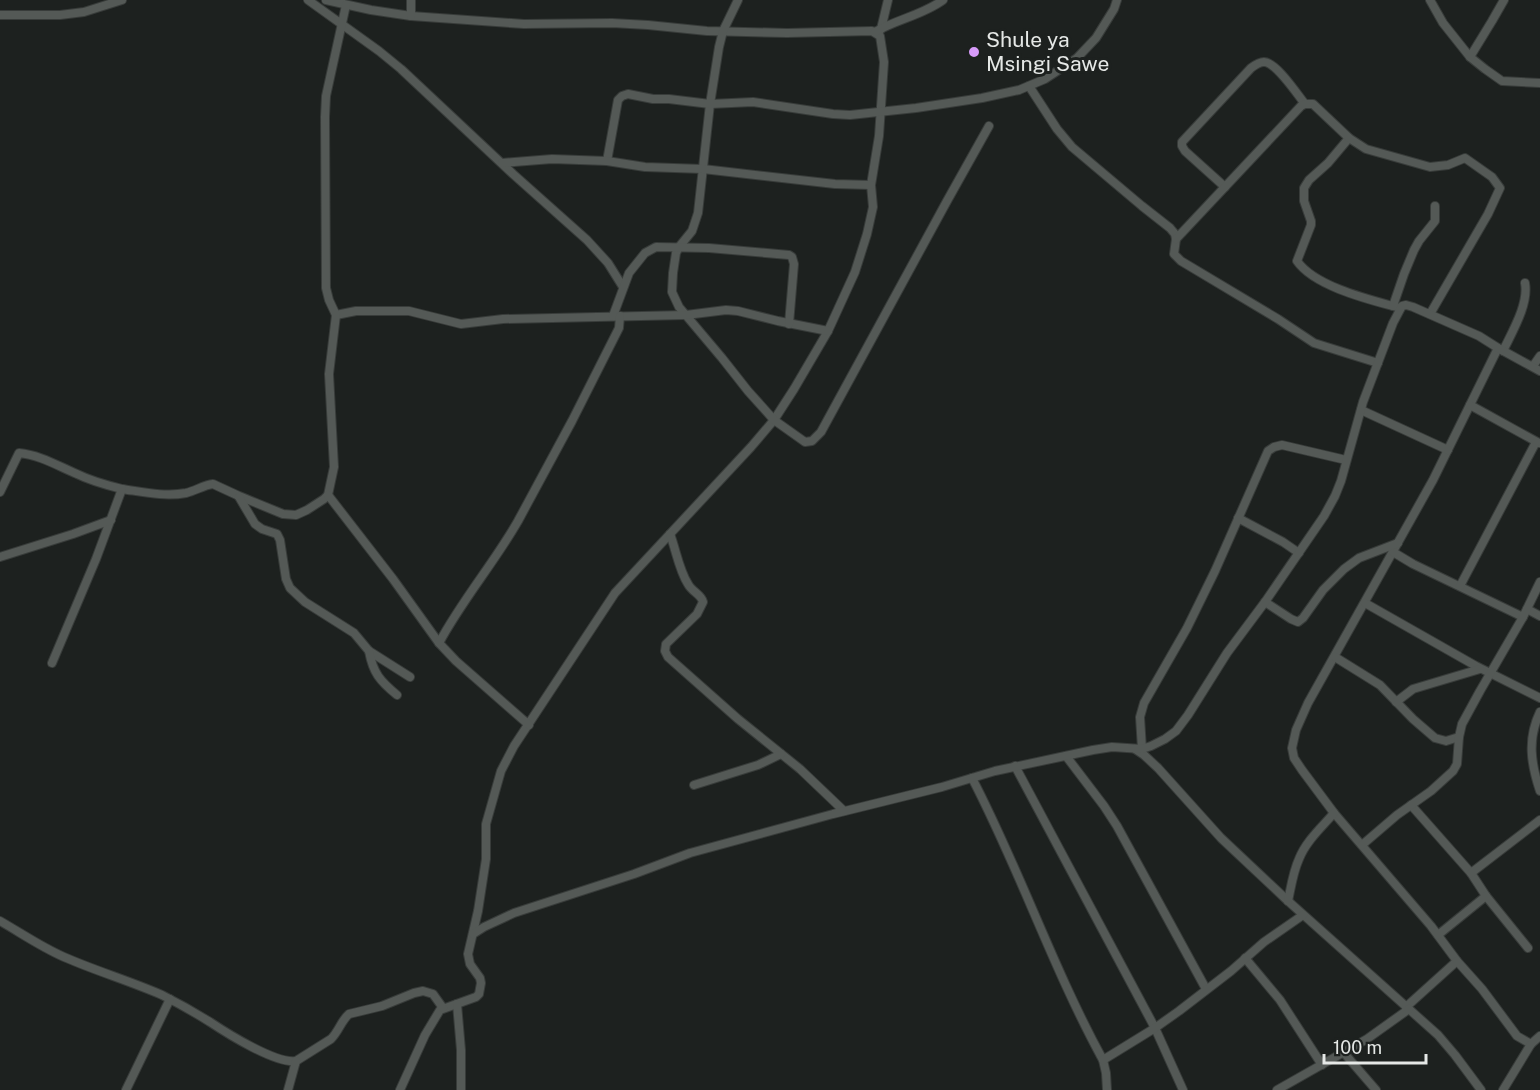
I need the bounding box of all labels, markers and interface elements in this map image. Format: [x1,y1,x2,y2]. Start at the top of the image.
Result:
place label: Shule ya Msingi Sawe [986,27,1109,76]
marker: Shule ya Msingi Sawe [967,45,981,59]
scale bar [1324,1027,1426,1065]
text: 100 m [1333,1037,1382,1058]

